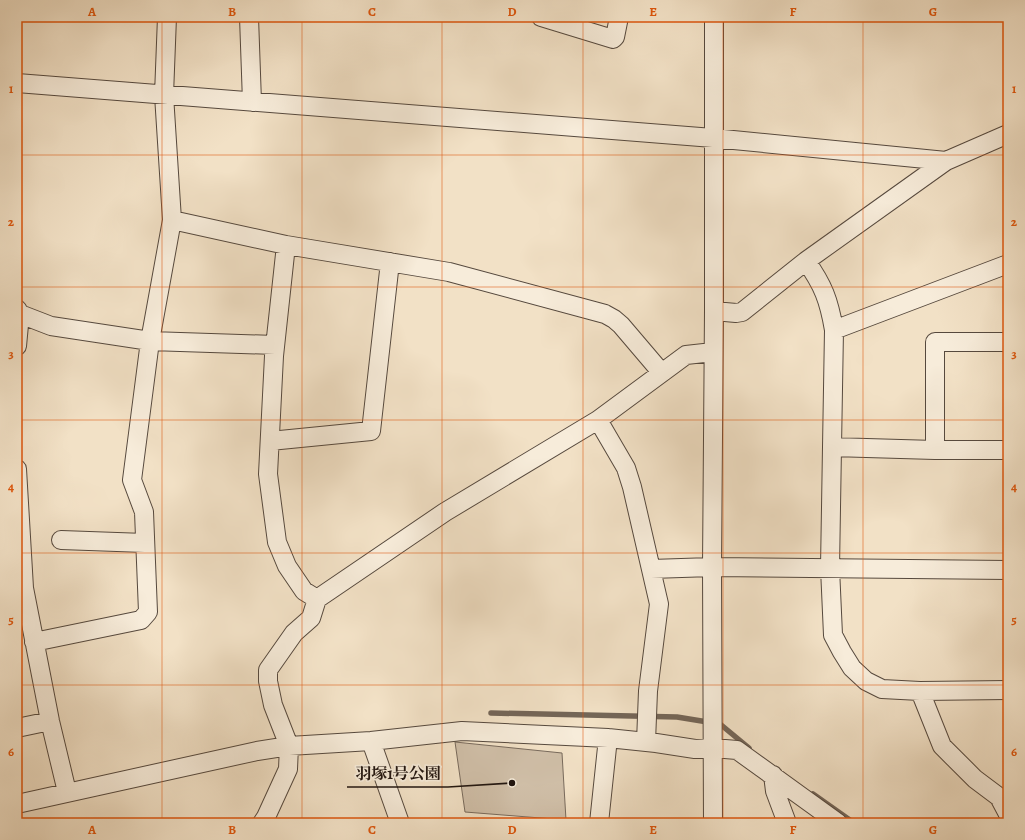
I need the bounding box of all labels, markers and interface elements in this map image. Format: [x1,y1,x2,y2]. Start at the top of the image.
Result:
text: A [87,3,97,20]
text: B [228,3,236,20]
text: C [368,3,376,20]
text: D [507,3,517,20]
text: E [649,3,657,20]
text: F [790,3,797,20]
text: G [929,3,937,20]
text: 1 [9,80,14,97]
text: 1 [1012,80,1017,97]
text: 2 [8,213,15,230]
text: 2 [1011,213,1018,230]
text: 3 [8,345,14,362]
text: 3 [1011,345,1017,362]
text: 4 [8,478,14,495]
text: 4 [1011,478,1017,495]
text: 5 [8,611,14,628]
text: 5 [1011,611,1017,628]
text: 6 [8,743,14,760]
text: 6 [1011,743,1017,760]
callout: 羽塚1号公園 [347,759,448,787]
text: 羽塚1号公園 [355,763,441,785]
text: A [87,821,97,838]
text: B [228,821,236,838]
text: C [368,821,376,838]
text: D [507,821,517,838]
text: E [649,821,657,838]
text: F [790,821,797,838]
text: G [929,821,937,838]

